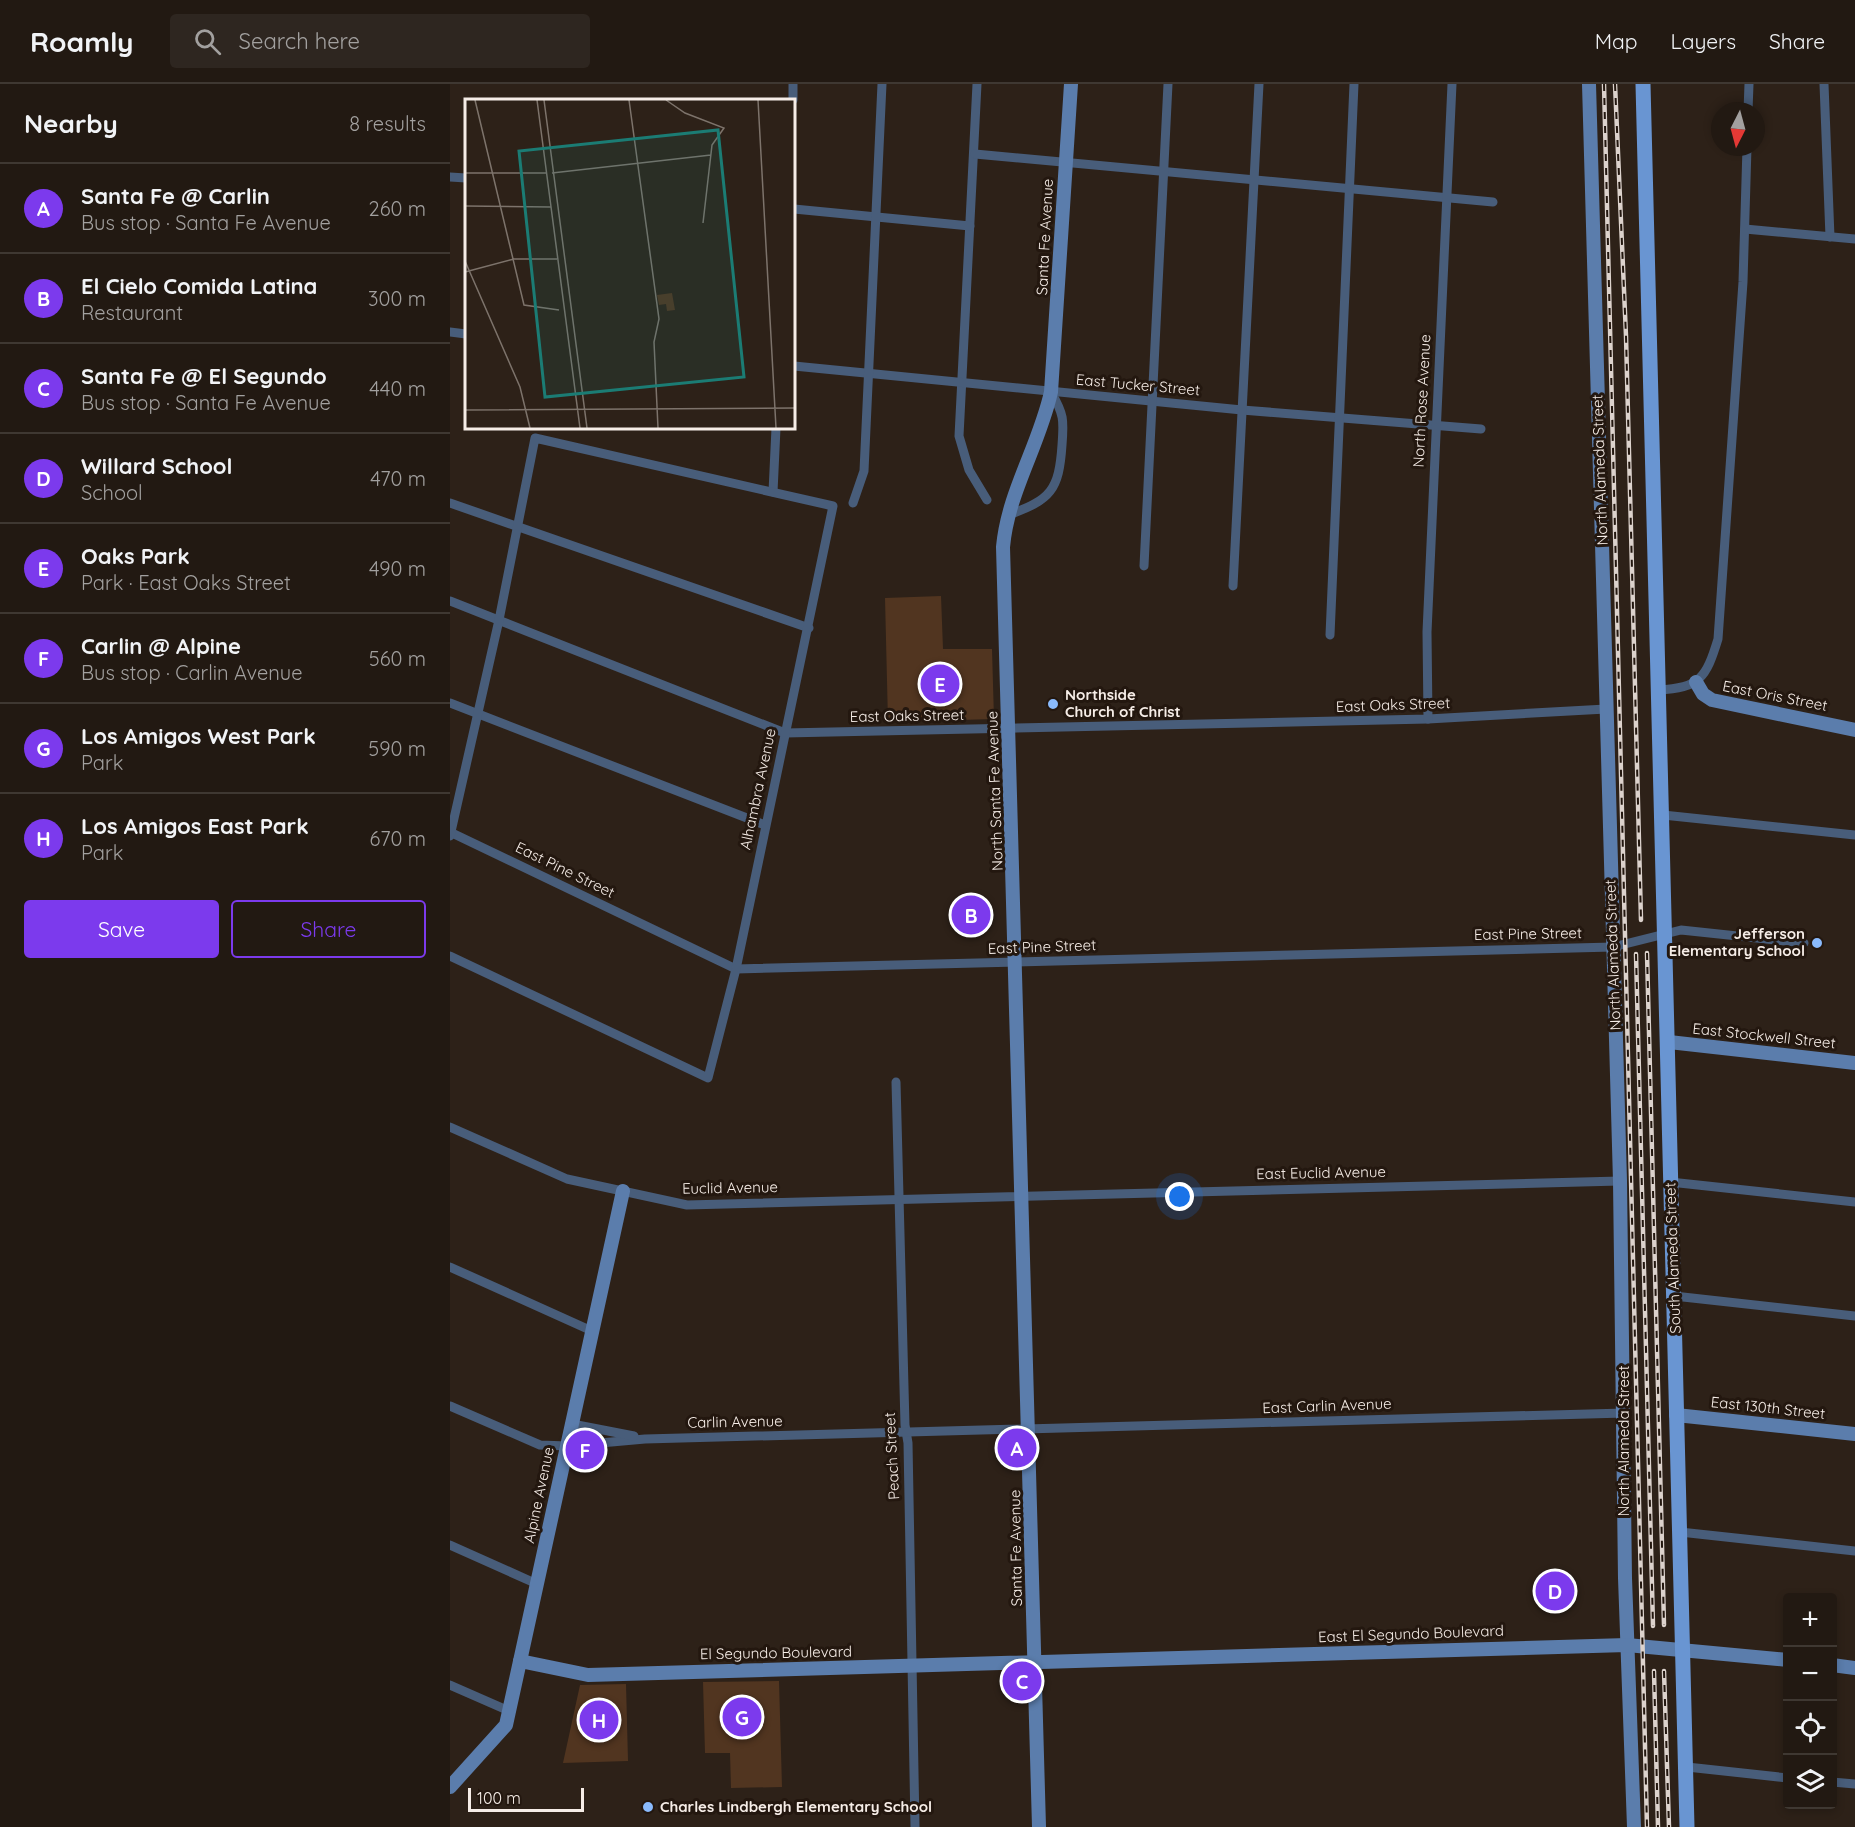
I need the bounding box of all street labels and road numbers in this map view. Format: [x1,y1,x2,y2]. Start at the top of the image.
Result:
street label: Santa Fe Avenue [1032,178,1057,296]
street label: North Rose Avenue [1409,334,1434,468]
street label: East Tucker Street [1075,370,1201,399]
street label: North Alameda Street [1587,394,1612,546]
street label: East Oris Street [1721,676,1829,715]
street label: East Oaks Street [1335,693,1451,716]
street label: East Oaks Street [850,705,964,726]
street label: North Santa Fe Avenue [982,711,1007,871]
street label: Alhambra Avenue [735,726,780,851]
street label: East Pine Street [512,837,618,902]
street label: North Alameda Street [1600,879,1625,1031]
street label: East Pine Street [1474,923,1582,944]
street label: East Pine Street [988,935,1096,958]
street label: East Stockwell Street [1692,1019,1837,1052]
street label: East Euclid Avenue [1256,1162,1386,1183]
street label: Euclid Avenue [682,1177,778,1198]
street label: South Alameda Street [1660,1182,1685,1334]
street label: North Alameda Street [1614,1365,1633,1517]
street label: East 130th Street [1710,1392,1826,1423]
street label: East Carlin Avenue [1262,1394,1392,1417]
street label: Carlin Avenue [687,1411,783,1432]
street label: Peach Street [880,1412,903,1500]
street label: Alpine Avenue [519,1445,558,1545]
street label: Santa Fe Avenue [1005,1490,1026,1606]
street label: East El Segundo Boulevard [1318,1621,1504,1646]
street label: El Segundo Boulevard [700,1642,852,1663]

